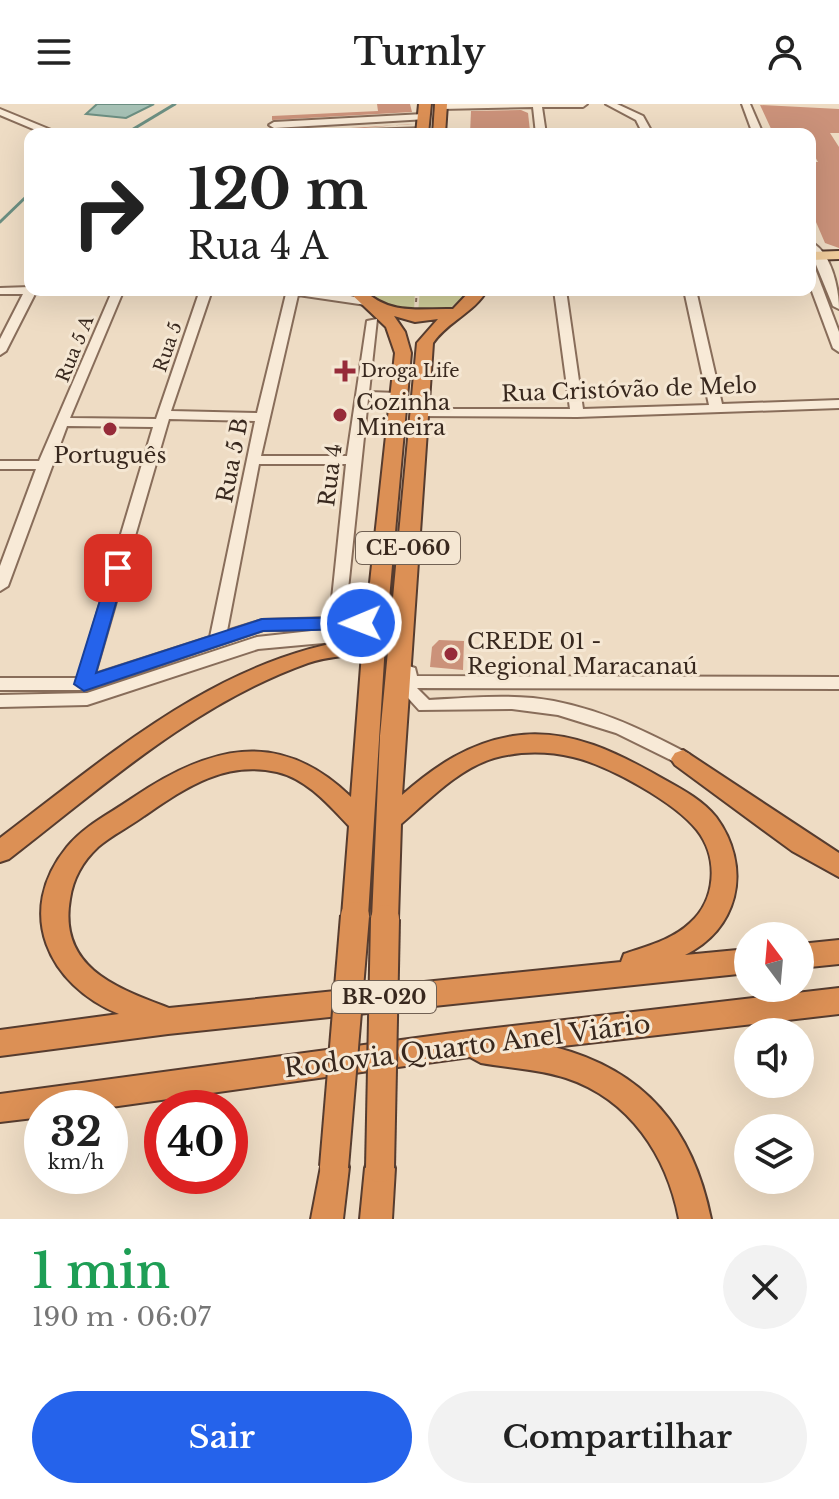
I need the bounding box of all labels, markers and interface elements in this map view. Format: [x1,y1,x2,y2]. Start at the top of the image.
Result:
icon: menu [32,30,76,74]
text: Turnly [354,30,485,75]
icon: person [763,30,807,74]
text: 120 m [188,155,368,224]
icon: right [56,160,160,264]
text: Rua 4 A [188,224,328,269]
street label: Rua 5 A [52,312,99,385]
street label: Rua 5 [149,319,187,375]
place label: Droga Life [361,360,460,382]
marker: Droga Life [336,362,354,380]
street label: Rua Cristóvão de Melo [501,372,757,407]
place label: Cozinha Mineira [356,389,451,441]
marker: Cozinha Mineira [331,406,349,424]
street label: Rua 5 B [211,415,254,505]
marker: Português [101,420,119,438]
place label: Português [54,442,166,469]
street label: Rua 4 [313,442,348,508]
road number: CE-060 [356,532,460,564]
pin [84,534,152,602]
icon: arrive [96,546,140,590]
position arrow [319,581,403,665]
place label: CREDE 01 - Regional Maracanaú [467,628,698,680]
marker: CREDE 01 - Regional Maracanaú [442,645,460,663]
north arrow [734,922,814,1002]
map controls [734,922,814,1194]
road number: BR-020 [332,981,436,1013]
street label: Rodovia Quarto Anel Viário [282,1008,652,1084]
button: sound [734,1018,814,1098]
speed limit sign: 40 [144,1090,248,1194]
text: 32 [50,1107,102,1157]
button: layers [734,1114,814,1194]
text: km/h [48,1150,104,1174]
text: 1 min [32,1241,170,1301]
button: close [723,1245,807,1329]
text: 190 m · 06:07 [32,1301,211,1333]
button: Sair [32,1391,412,1483]
button: Compartilhar [428,1391,807,1483]

